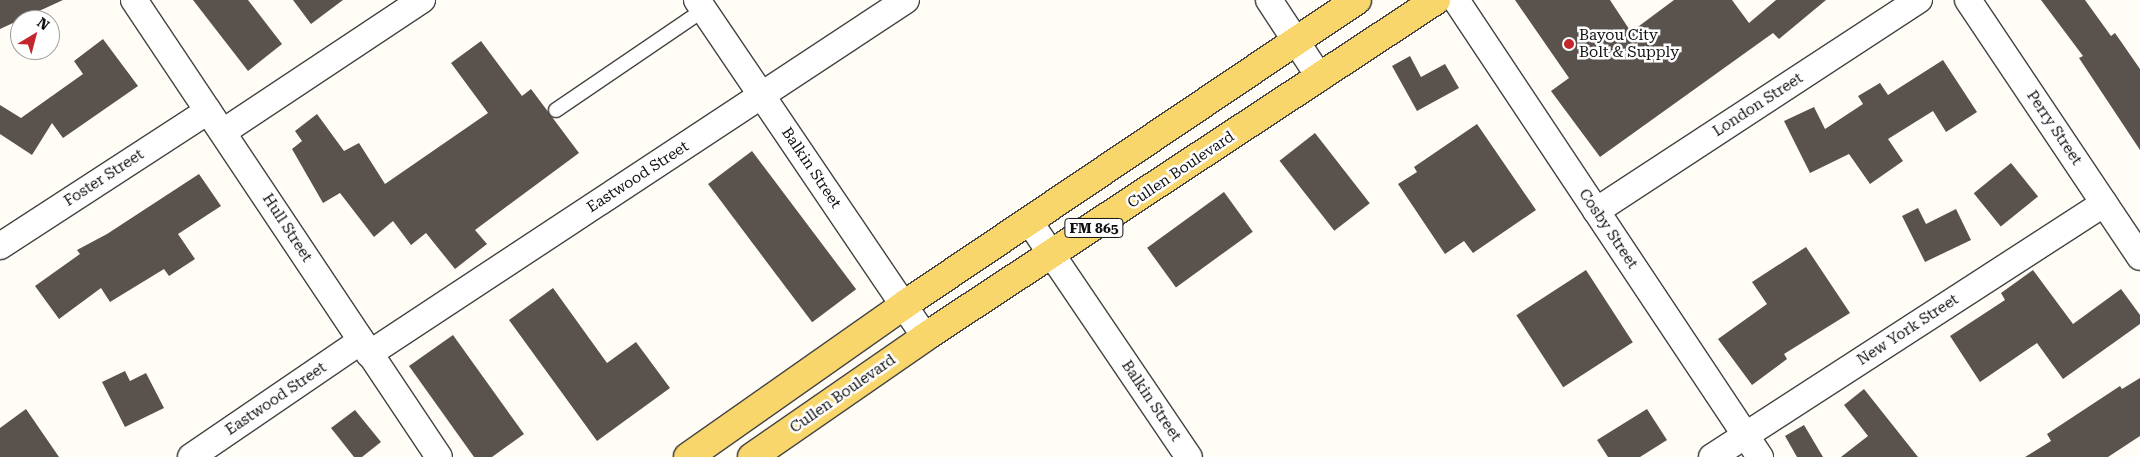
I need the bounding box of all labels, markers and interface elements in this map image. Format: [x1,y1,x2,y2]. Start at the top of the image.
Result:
north arrow [10,10,60,60]
text: N [34,14,53,33]
place label: Bayou City Bolt & Supply [1579,26,1679,61]
marker: Bayou City Bolt & Supply [1563,38,1575,50]
street label: London Street [1710,69,1806,141]
street label: Perry Street [2023,87,2085,169]
street label: Balkin Street [777,124,845,212]
street label: Cullen Boulevard [1124,128,1238,212]
street label: Eastwood Street [584,137,692,217]
street label: Foster Street [61,146,147,210]
street label: Cosby Street [1575,186,1641,272]
street label: Hull Street [258,190,316,266]
road number: FM 865 [1064,217,1124,240]
street label: New York Street [1854,291,1962,369]
street label: Cullen Boulevard [787,351,899,437]
street label: Balkin Street [1117,357,1185,445]
street label: Eastwood Street [222,359,330,439]

